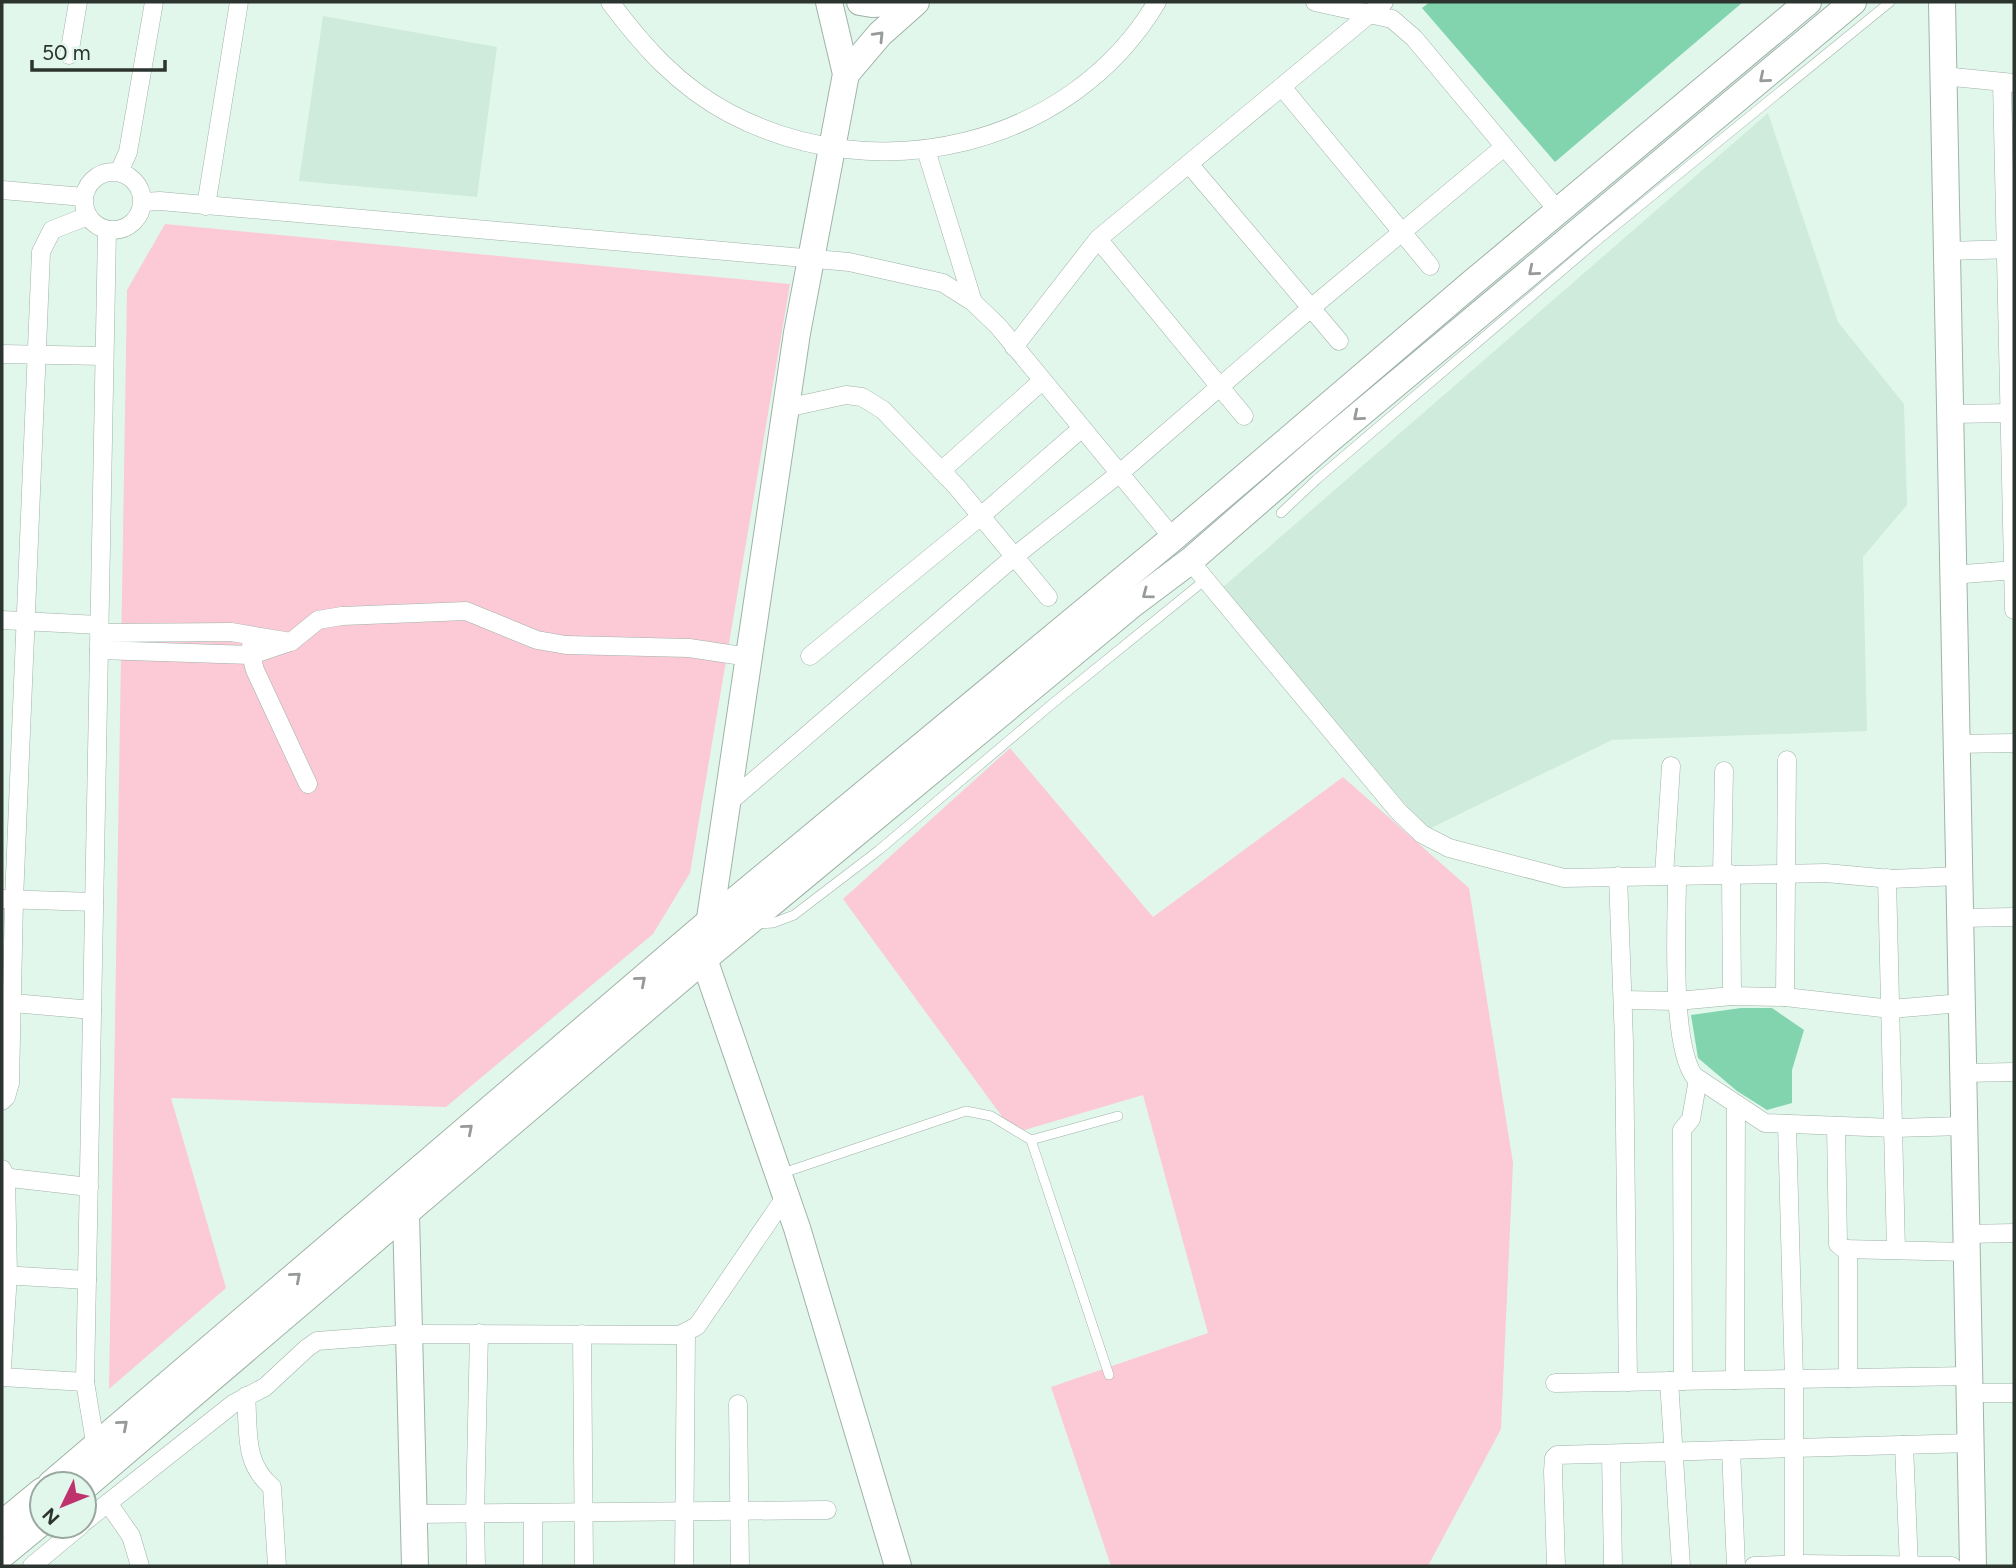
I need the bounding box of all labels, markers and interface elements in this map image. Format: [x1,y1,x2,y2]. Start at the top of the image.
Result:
scale bar [32,28,164,72]
one-way arrow [871,31,884,44]
text: 50 m [42,40,91,65]
one-way arrow [1760,70,1773,82]
one-way arrow [1529,263,1542,275]
one-way arrow [1354,408,1367,420]
one-way arrow [1142,586,1154,599]
one-way arrow [632,977,645,989]
one-way arrow [460,1125,473,1137]
one-way arrow [287,1273,300,1285]
one-way arrow [115,1421,128,1433]
north arrow [28,1470,98,1540]
text: N [38,1503,64,1529]

